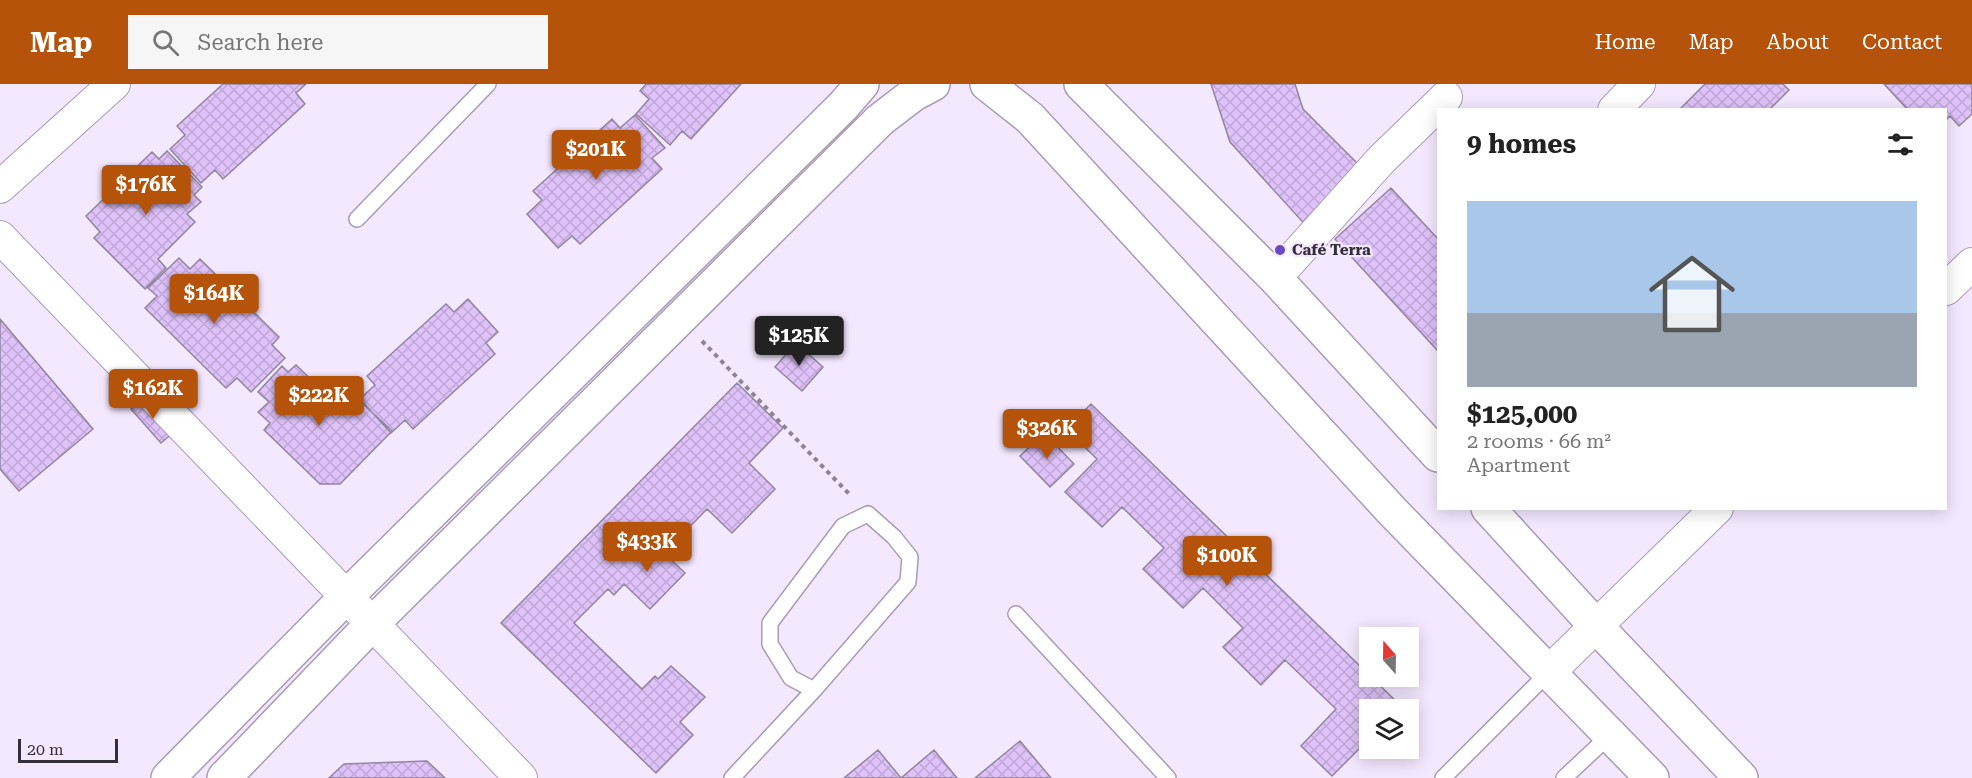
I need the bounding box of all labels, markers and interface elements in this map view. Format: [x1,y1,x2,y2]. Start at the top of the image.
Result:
search box [128,15,548,69]
text: Map [30,26,92,59]
icon: search [149,26,182,59]
text: Search here [197,30,323,55]
text: Home [1595,30,1656,54]
text: Map [1689,30,1734,54]
text: About [1767,30,1829,54]
text: Contact [1862,30,1942,54]
icon: filters [1884,128,1917,161]
text: 9 homes [1467,129,1576,159]
pin: $201K [554,130,638,181]
text: $201K [566,137,626,161]
pin: $176K [104,165,188,216]
text: $176K [116,172,176,196]
icon: home [1638,240,1746,348]
place label: Café Terra [1292,241,1371,259]
marker: Café Terra [1273,243,1287,257]
pin: $164K [172,274,256,325]
text: $164K [184,281,244,305]
pin: $125K [757,316,841,367]
text: $125K [769,323,829,347]
pin: $162K [111,369,195,420]
text: $162K [123,376,183,400]
pin: $222K [277,376,361,427]
text: $222K [289,383,349,407]
text: $125,000 [1467,399,1577,429]
pin: $326K [1005,409,1089,460]
text: $326K [1017,416,1077,440]
text: 2 rooms · 66 m² [1467,429,1611,453]
text: Apartment [1467,453,1570,477]
pin: $433K [605,522,689,573]
text: $433K [617,529,677,553]
pin: $100K [1185,536,1269,587]
text: $100K [1197,543,1257,567]
north arrow [1359,627,1419,687]
map controls [1359,627,1419,759]
button: layers [1359,699,1419,759]
scale bar [18,736,118,764]
text: 20 m [27,740,64,759]

